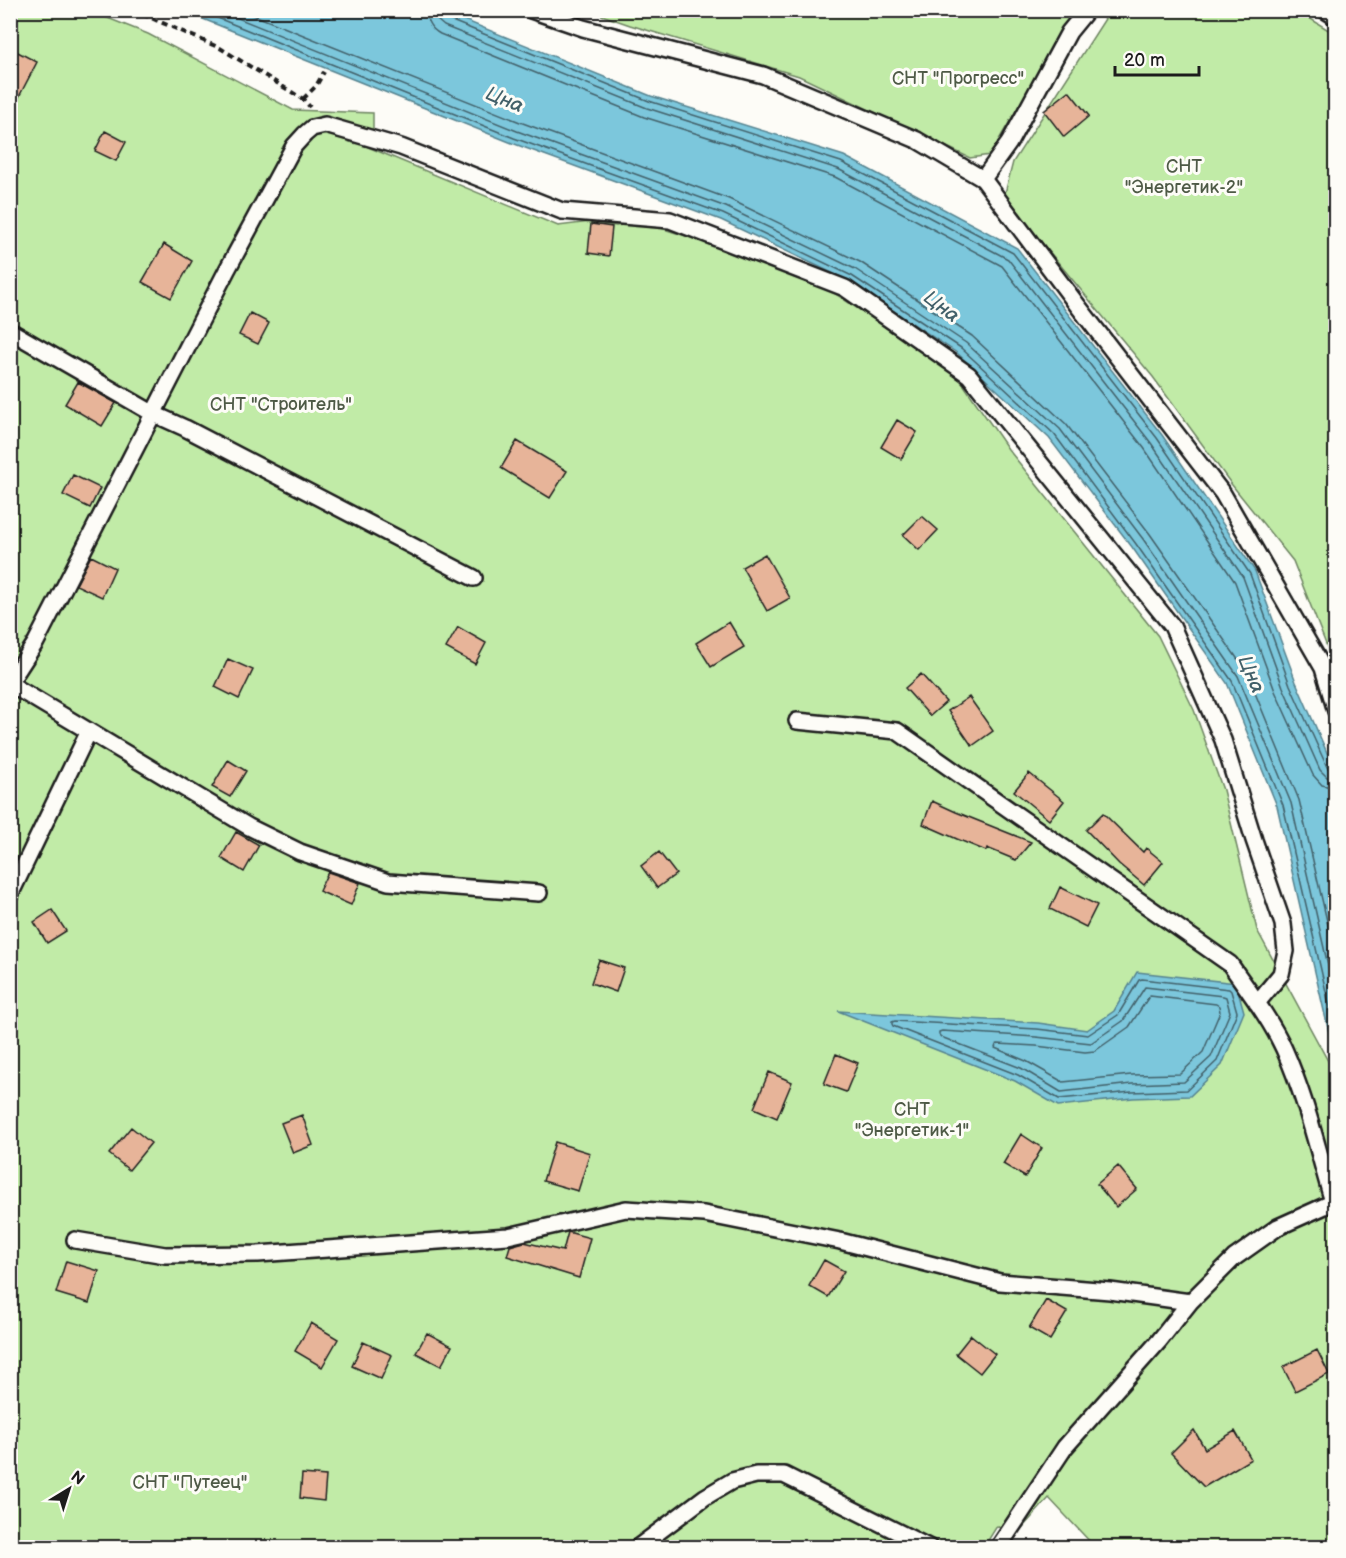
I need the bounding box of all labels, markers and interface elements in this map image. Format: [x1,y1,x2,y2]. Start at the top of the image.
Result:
scale bar [1115,39,1199,77]
text: 20 m [1124,50,1165,71]
park label: СНТ "Прогресс" [892,68,1024,89]
water label: Цна [482,82,527,118]
park label: СНТ "Энергетик-2" [1125,156,1243,198]
water label: Цна [919,286,964,328]
park label: СНТ "Строитель" [210,394,352,415]
water label: Цна [1233,652,1270,697]
park label: СНТ "Энергетик-1" [855,1099,969,1141]
north arrow [39,1459,99,1519]
text: N [67,1467,88,1490]
park label: СНТ "Путеец" [132,1472,248,1493]

